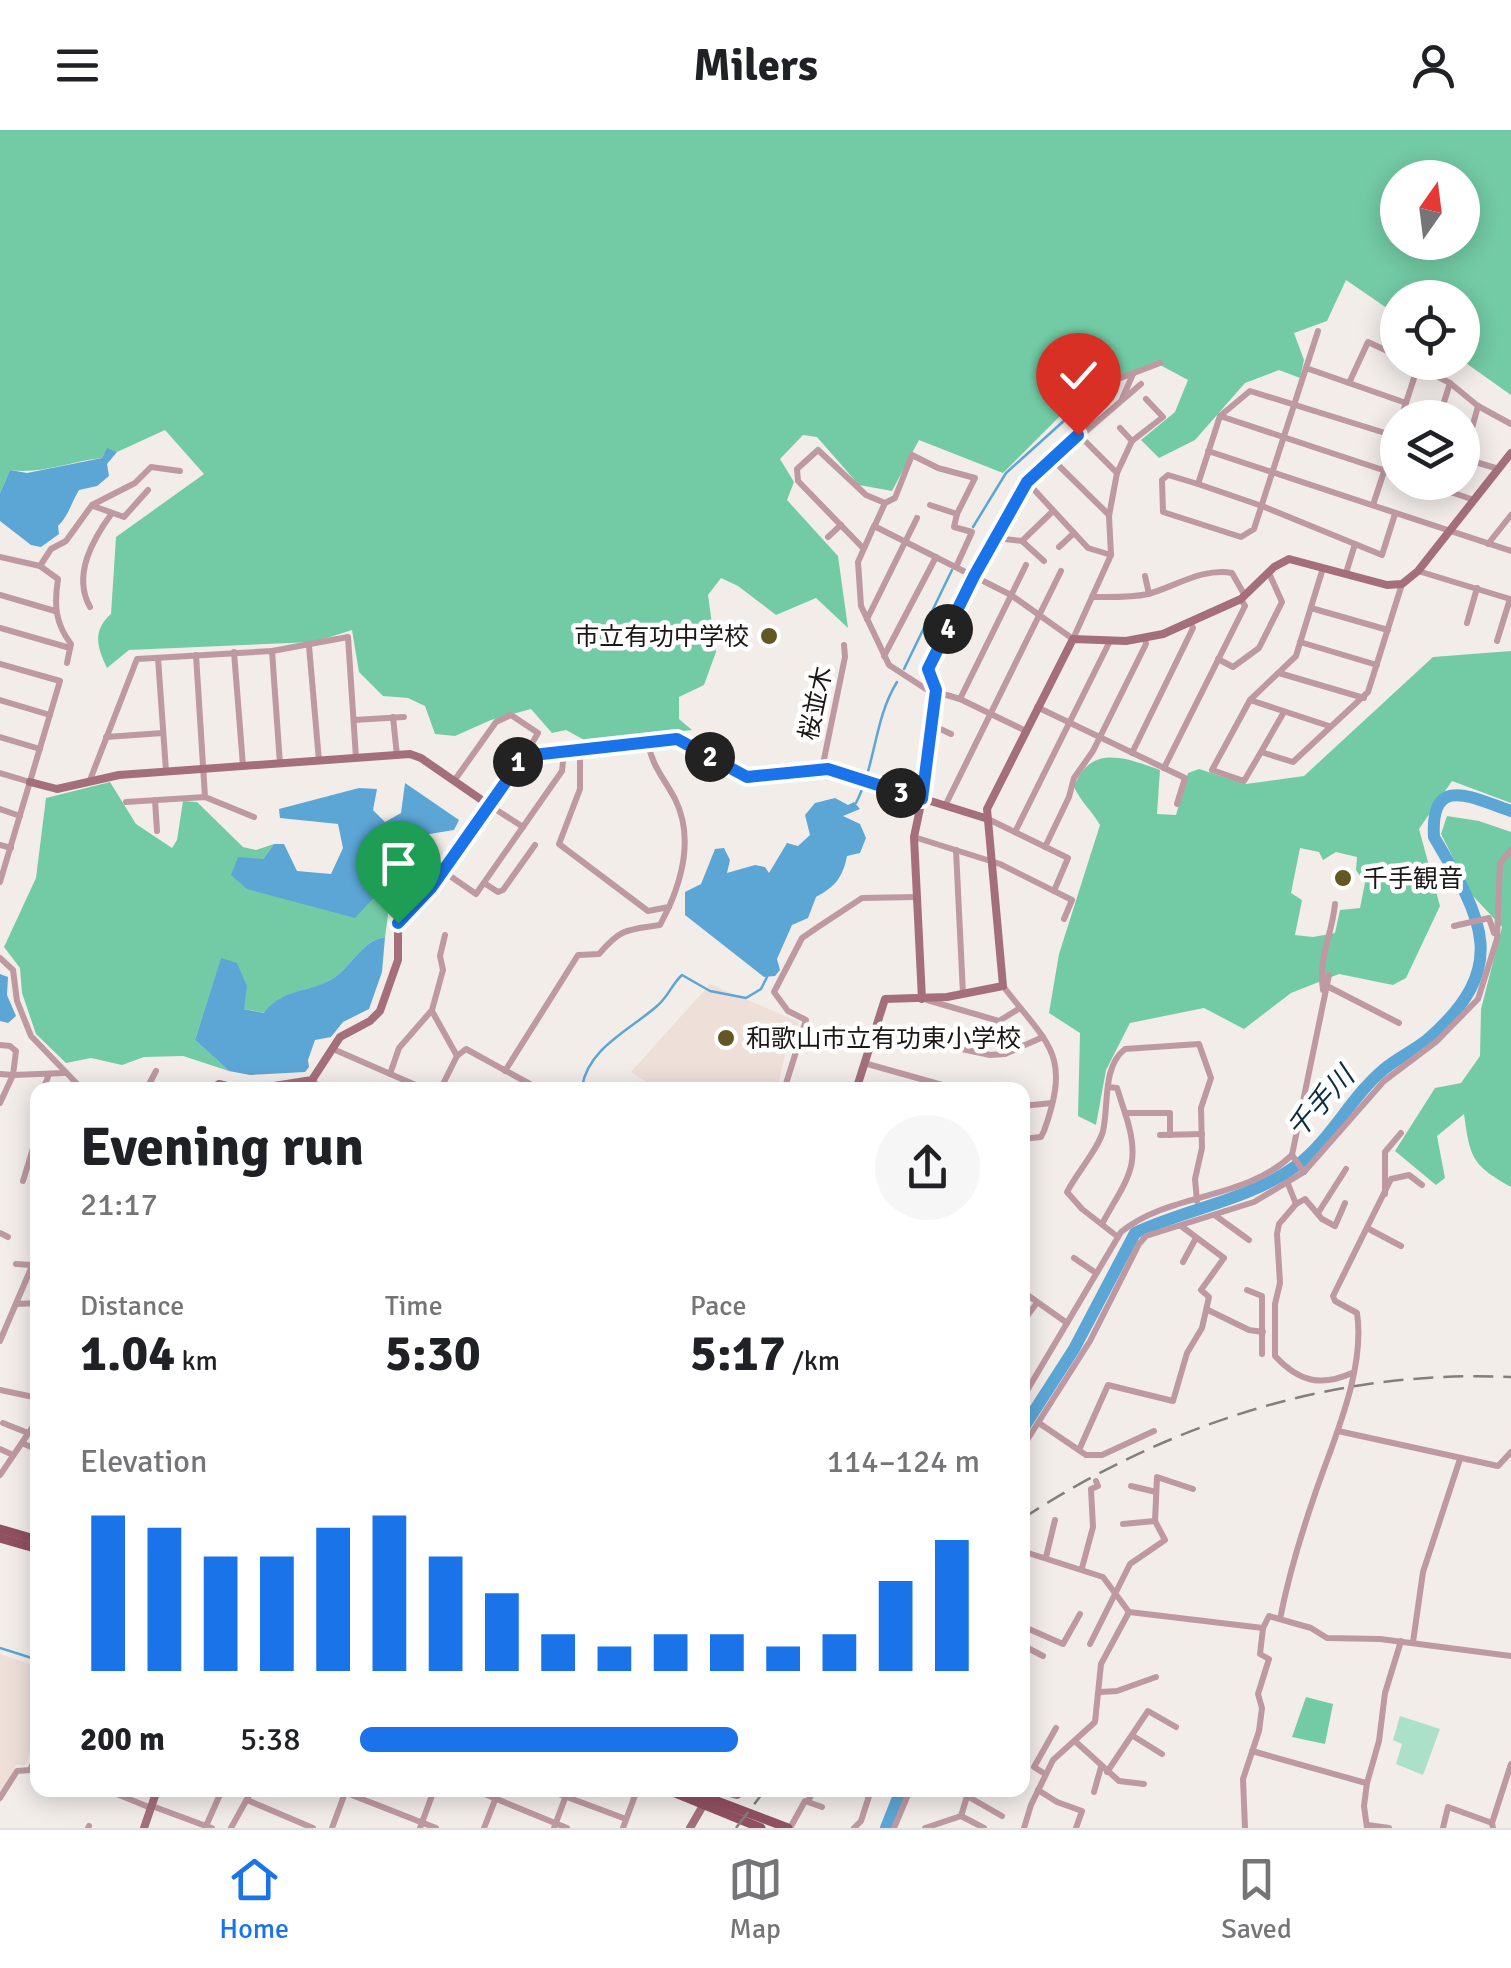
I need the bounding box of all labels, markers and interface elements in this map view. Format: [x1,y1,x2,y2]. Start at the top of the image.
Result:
icon: menu [50,38,105,93]
text: Milers [693,38,818,93]
icon: person [1406,38,1461,93]
north arrow [1380,160,1480,260]
map controls [1380,160,1480,500]
button: locate [1380,280,1480,380]
pin [1036,333,1121,436]
icon: check [1051,348,1106,403]
button: layers [1380,400,1480,500]
pin: 4 [923,604,973,654]
text: 4 [940,612,956,646]
place label: 市立有功中学校 [574,621,749,652]
marker: 市立有功中学校 [758,625,780,647]
street label: 桜並木 [793,663,838,743]
pin: 2 [685,732,735,782]
pin: 1 [493,737,543,787]
text: 2 [702,740,718,774]
text: 1 [510,745,526,779]
pin: 3 [876,768,926,818]
text: 3 [893,776,909,810]
pin [356,821,441,924]
icon: arrive [371,836,426,891]
place label: 千手観音 [1363,863,1463,894]
marker: 千手観音 [1332,867,1354,889]
place label: 和歌山市立有功東小学校 [746,1023,1021,1054]
marker: 和歌山市立有功東小学校 [715,1027,737,1049]
water label: 千手川 [1280,1058,1363,1145]
text: Evening run [80,1113,364,1181]
button: share [875,1115,980,1220]
text: 21:17 [80,1185,158,1224]
text: Distance [80,1289,184,1323]
text: Time [385,1289,443,1323]
text: Pace [690,1289,746,1323]
text: 1.04 [80,1323,175,1385]
text: 5:30 [385,1323,481,1385]
text: 5:17 [690,1323,786,1385]
text: km [175,1344,218,1378]
text: /km [786,1344,840,1378]
text: Elevation [80,1442,207,1481]
text: 114–124 m [827,1442,980,1481]
text: 200 m [80,1720,165,1759]
text: 5:38 [240,1720,300,1759]
tab: Home [219,1852,289,1946]
tab: Map [728,1852,783,1946]
tab: Saved [1221,1852,1292,1946]

